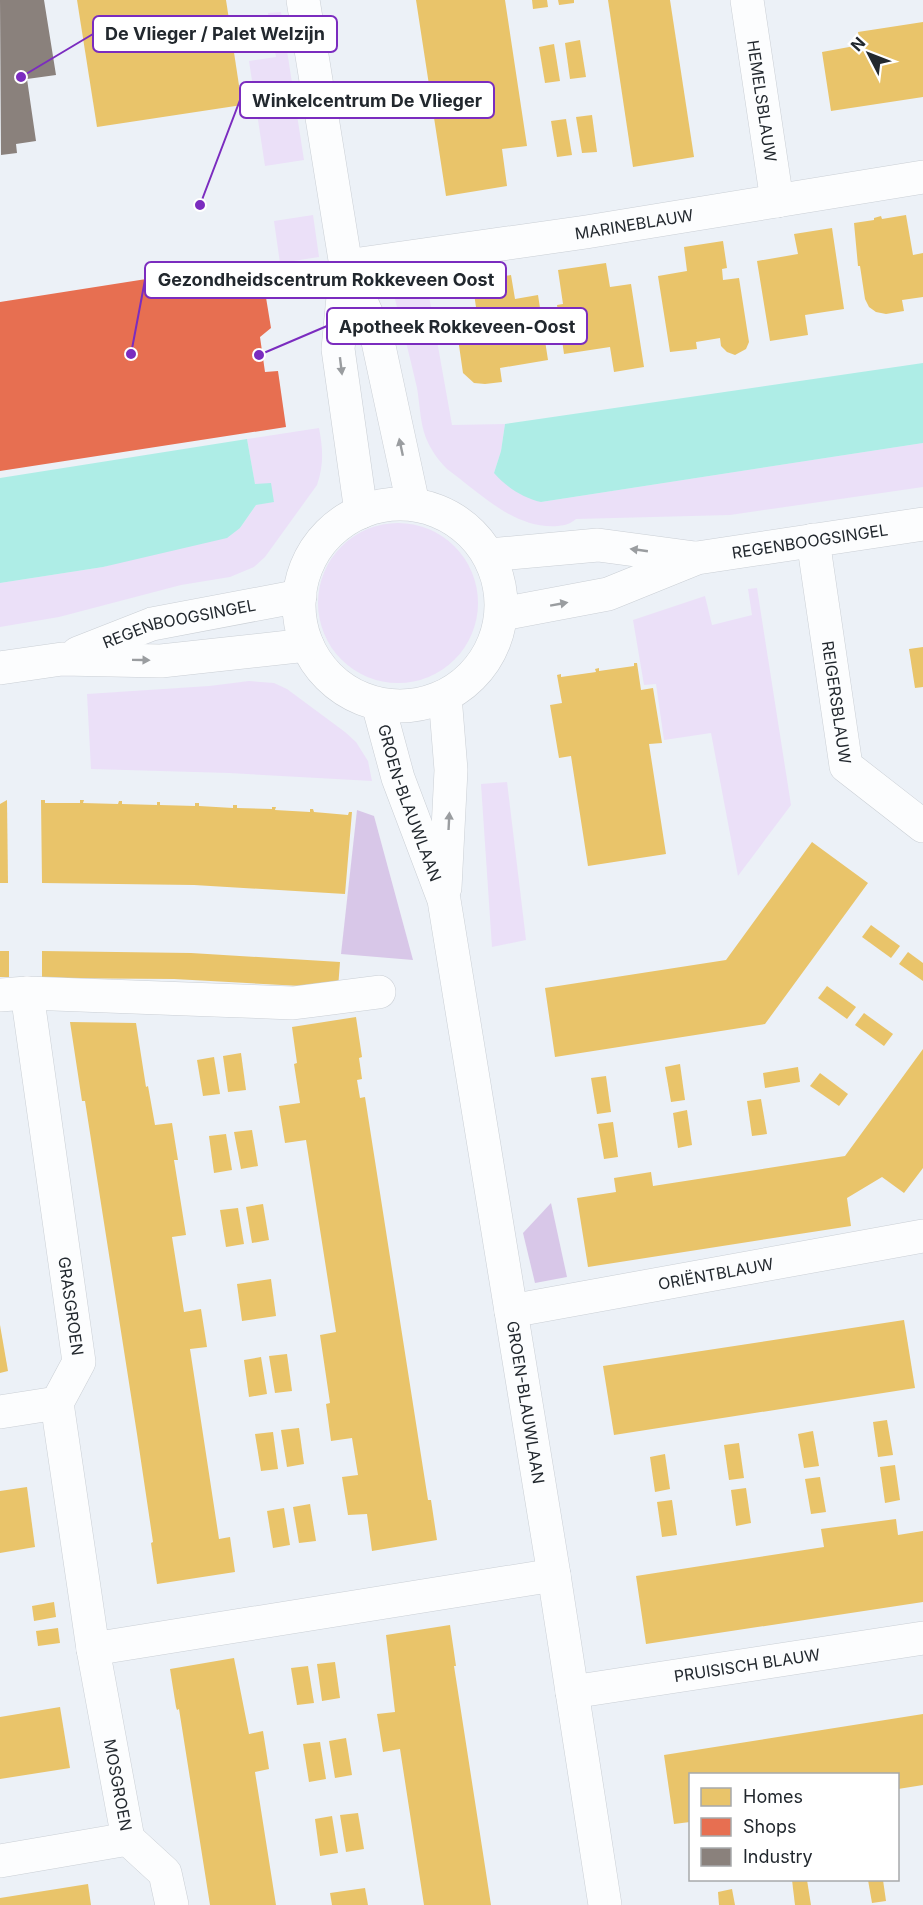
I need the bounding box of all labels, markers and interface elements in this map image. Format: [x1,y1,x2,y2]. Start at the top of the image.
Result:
callout: De Vlieger / Palet Welzijn [93,16,337,52]
text: De Vlieger / Palet Welzijn [105,23,325,44]
north arrow [839,24,899,84]
text: N [846,33,869,55]
street label: HEMELSBLAUW [743,39,781,163]
callout: Winkelcentrum De Vlieger [240,82,494,118]
text: Winkelcentrum De Vlieger [252,90,482,111]
street label: MARINEBLAUW [573,205,695,243]
callout: Gezondheidscentrum Rokkeveen Oost [145,262,506,298]
text: Gezondheidscentrum Rokkeveen Oost [158,269,495,290]
callout: Apotheek Rokkeveen-Oost [327,308,587,344]
text: Apotheek Rokkeveen-Oost [339,316,576,337]
one-way arrow [336,356,345,375]
one-way arrow [395,438,405,456]
street label: REGENBOOGSINGEL [730,519,889,563]
one-way arrow [630,545,649,555]
street label: REGENBOOGSINGEL [100,595,257,652]
one-way arrow [550,599,569,608]
street label: REIGERSBLAUW [818,639,856,765]
one-way arrow [132,656,151,665]
street label: GROEN-BLAUWLAAN [374,722,446,884]
one-way arrow [444,811,453,830]
street label: ORIËNTBLAUW [656,1253,775,1294]
street label: GRASGROEN [54,1255,88,1357]
street label: GROEN-BLAUWLAAN [503,1319,549,1485]
street label: PRUISISCH BLAUW [673,1644,822,1686]
street label: MOSGROEN [100,1737,136,1833]
legend [689,1773,899,1881]
text: Homes [743,1786,803,1807]
text: Shops [743,1816,797,1837]
text: Industry [743,1846,813,1867]

